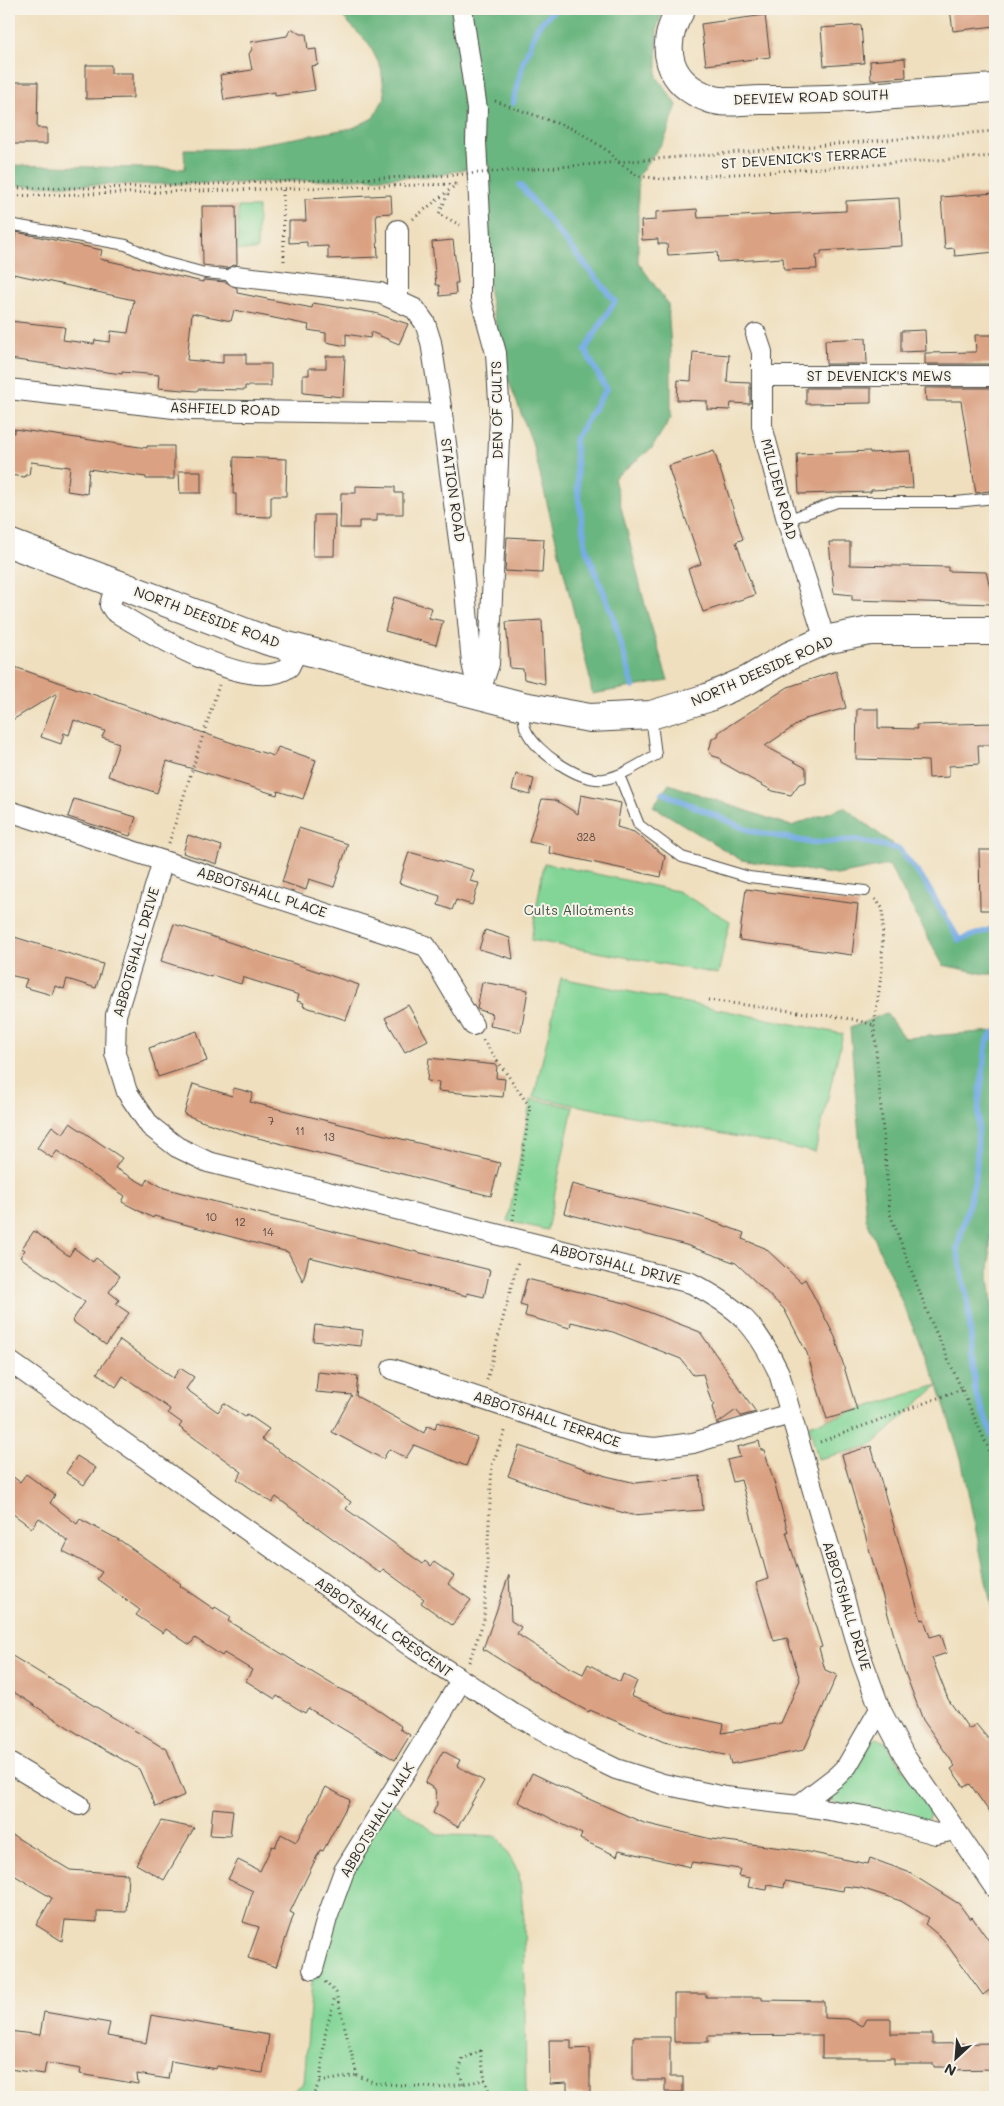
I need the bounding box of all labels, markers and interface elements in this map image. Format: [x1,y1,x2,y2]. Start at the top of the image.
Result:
street label: DEEVIEW ROAD SOUTH [733,84,889,109]
street label: ST DEVENICK'S TERRACE [721,142,887,173]
street label: DEN OF CULTS [486,361,507,459]
street label: ST DEVENICK'S MEWS [807,366,951,385]
street label: ASHFIELD ROAD [170,397,281,420]
street label: MILLDEN ROAD [757,436,802,541]
street label: STATION ROAD [437,437,470,543]
street label: NORTH DEESIDE ROAD [132,581,283,652]
street label: NORTH DEESIDE ROAD [688,631,836,711]
house number: 328 [576,829,596,844]
street label: ABBOTSHALL PLACE [195,862,330,921]
street label: ABBOTSHALL DRIVE [108,885,163,1019]
park label: Cults Allotments [524,900,634,919]
house number: 7 [268,1113,274,1128]
house number: 11 [295,1123,305,1138]
house number: 13 [323,1129,335,1144]
house number: 10 [205,1209,217,1224]
house number: 12 [234,1214,246,1229]
house number: 14 [262,1224,274,1239]
street label: ABBOTSHALL DRIVE [549,1238,684,1289]
street label: ABBOTSHALL TERRACE [471,1386,623,1451]
street label: ABBOTSHALL DRIVE [819,1539,876,1673]
street label: ABBOTSHALL CRESCENT [312,1572,457,1681]
street label: ABBOTSHALL WALK [335,1758,419,1881]
north arrow [932,2034,982,2084]
text: N [941,2059,959,2081]

